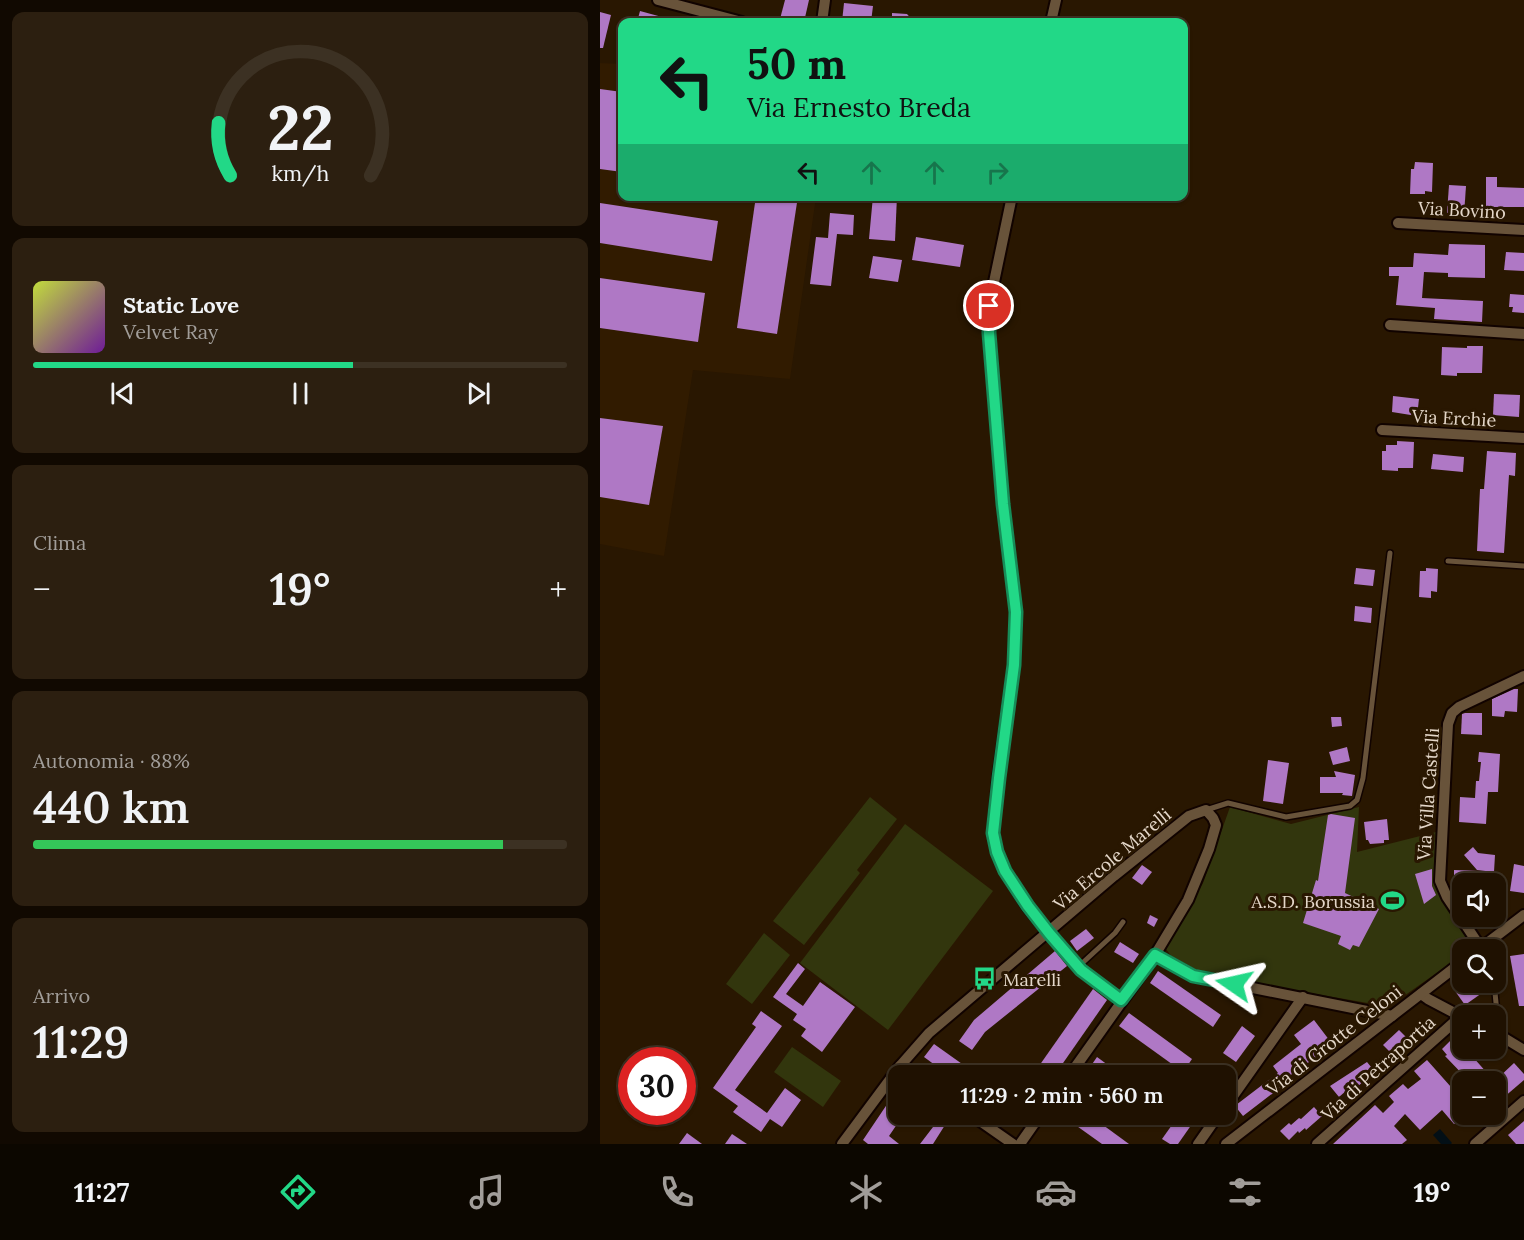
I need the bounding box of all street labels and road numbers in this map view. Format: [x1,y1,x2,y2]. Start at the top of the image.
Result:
street label: Via Bovino [1417,196,1506,224]
street label: Via Erchie [1410,404,1497,432]
street label: Via Villa Castelli [1412,727,1444,862]
street label: Via Ercole Marelli [1048,803,1176,916]
street label: Via di Grotte Celoni [1261,980,1406,1101]
street label: Via di Petraportia [1315,1011,1440,1126]

